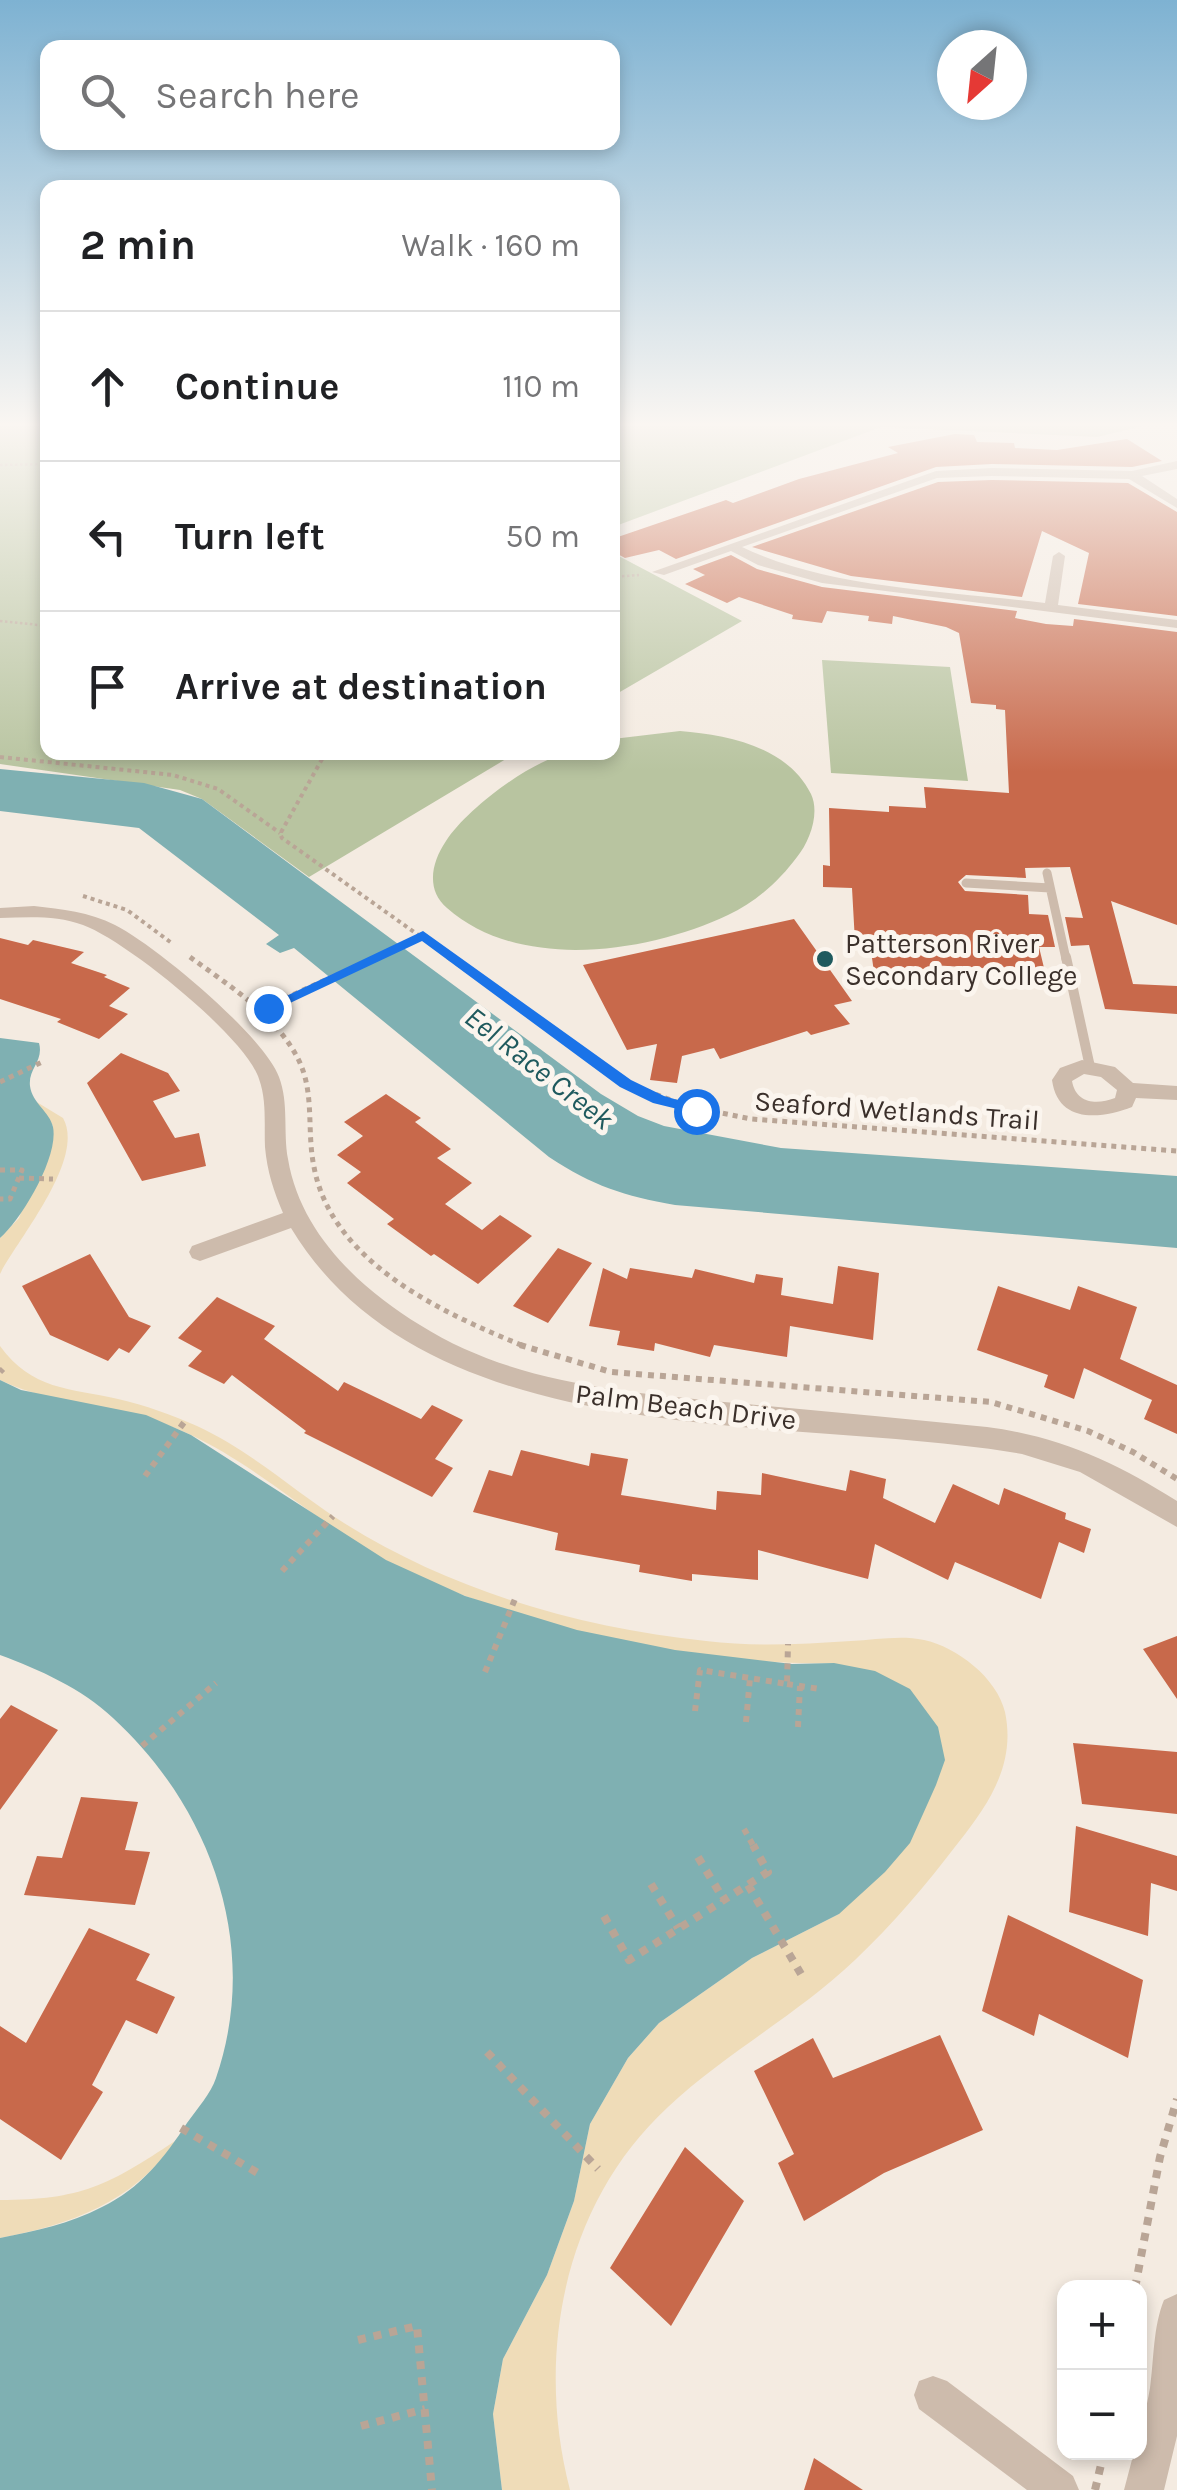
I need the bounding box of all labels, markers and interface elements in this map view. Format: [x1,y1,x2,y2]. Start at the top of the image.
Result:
north arrow [937,30,1027,120]
search box [40,40,620,150]
icon: search [75,68,130,123]
text: Search here [155,73,359,118]
text: 2 min [80,220,196,270]
text: Walk · 160 m [401,227,580,264]
icon: ahead [80,359,135,414]
text: Continue [175,364,339,409]
text: 110 m [502,368,580,405]
icon: left [80,509,135,564]
text: Turn left [175,514,325,559]
text: 50 m [505,518,580,555]
icon: arrive [80,659,135,714]
text: Arrive at destination [175,664,547,709]
place label: Patterson River Secondary College [845,927,1077,992]
marker: Patterson River Secondary College [814,948,836,970]
route end [246,986,292,1032]
water label: Eel Race Creek [457,999,621,1138]
street label: Seaford Wetlands Trail [753,1084,1041,1137]
route start [674,1089,720,1135]
street label: Palm Beach Drive [574,1377,798,1436]
map controls [1057,2280,1147,2460]
button: + [1057,2280,1147,2370]
button: − [1057,2370,1147,2460]

